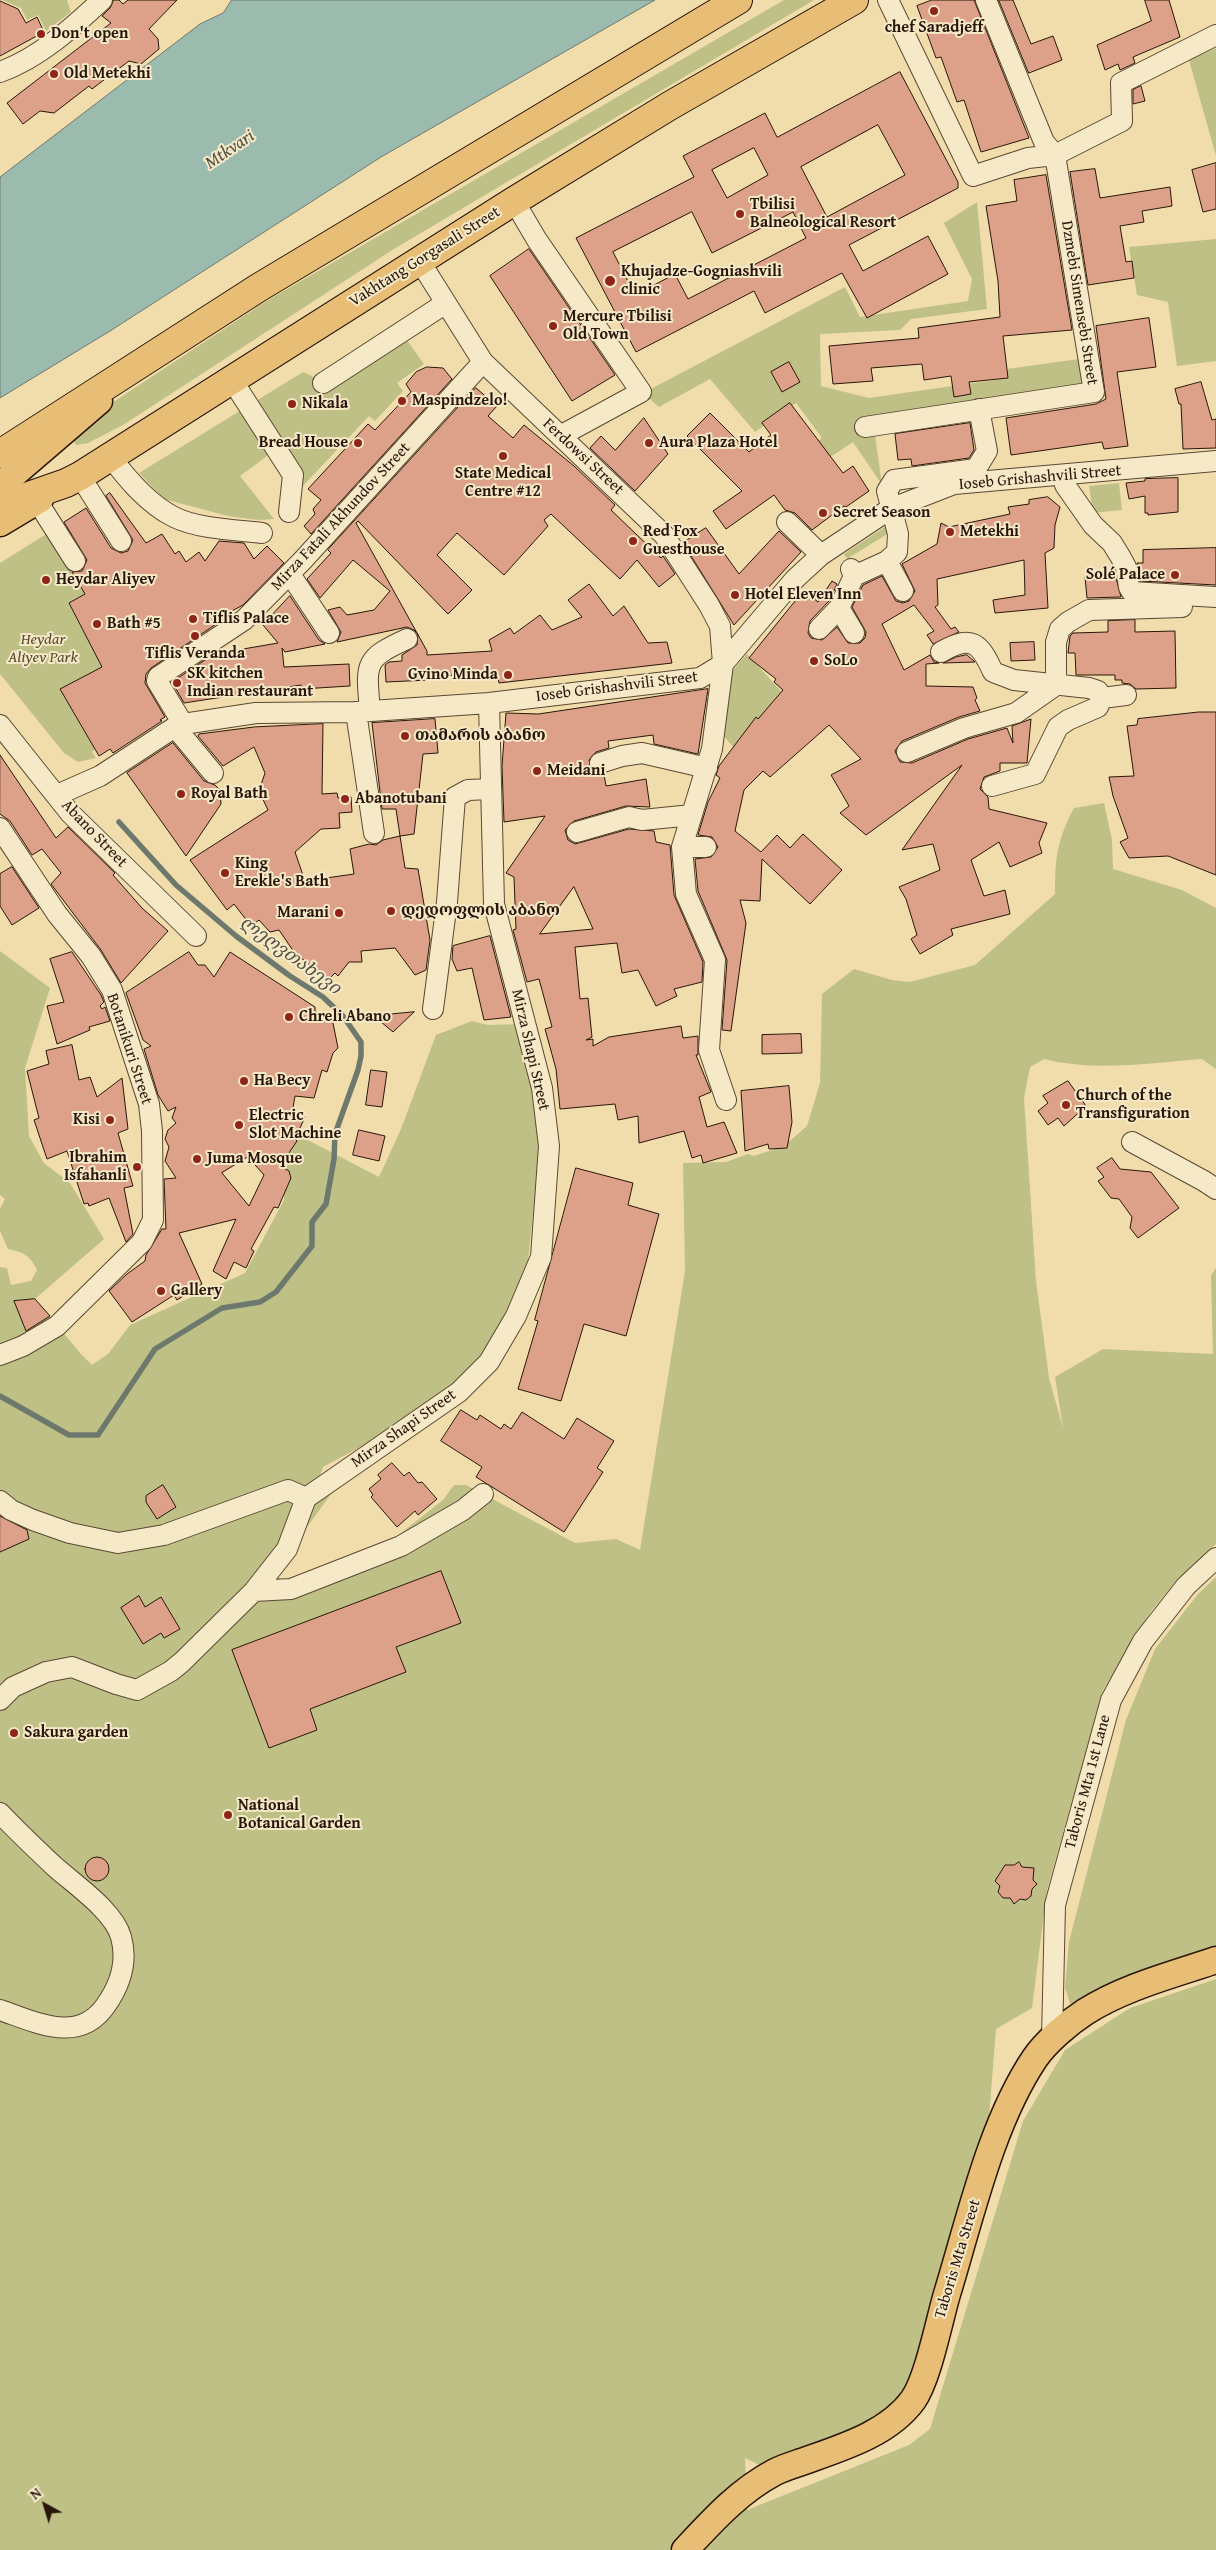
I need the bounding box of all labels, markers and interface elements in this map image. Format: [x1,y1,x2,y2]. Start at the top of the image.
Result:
marker: chef Saradjeff [928,5,940,17]
place label: chef Saradjeff [885,18,983,38]
place label: Don't open [51,24,128,44]
marker: Don't open [35,28,47,40]
place label: Old Metekhi [64,64,151,84]
marker: Old Metekhi [48,68,60,80]
water label: Mtkvari [201,126,259,174]
place label: Tbilisi Balneological Resort [750,195,896,233]
street label: Vakhtang Gorgasali Street [346,203,504,311]
marker: Tbilisi Balneological Resort [734,208,746,220]
street label: Dzmebi Simensebi Street [1057,219,1101,387]
place label: Khujadze-Gogniashvili clinic [621,262,782,300]
marker: Khujadze-Gogniashvili clinic [603,274,617,288]
place label: Mercure Tbilisi Old Town [563,307,672,345]
marker: Mercure Tbilisi Old Town [547,320,559,332]
place label: Maspindzelo! [412,391,508,411]
place label: Nikala [302,394,348,414]
marker: Maspindzelo! [396,395,408,407]
marker: Nikala [286,398,298,410]
street label: Ferdowsi Street [538,415,628,499]
place label: Bread House [259,433,348,453]
place label: Aura Plaza Hotel [659,433,778,453]
marker: Bread House [352,437,364,449]
marker: Aura Plaza Hotel [643,437,655,449]
street label: Mirza Fatali Akhundov Street [267,439,415,595]
marker: State Medical Centre #12 [497,450,509,462]
street label: Ioseb Grishashvili Street [958,461,1122,495]
place label: State Medical Centre #12 [455,464,551,502]
place label: Secret Season [833,503,930,523]
marker: Secret Season [817,507,829,519]
place label: Red Fox Guesthouse [643,522,725,560]
place label: Metekhi [960,522,1019,542]
marker: Metekhi [944,526,956,538]
marker: Red Fox Guesthouse [627,535,639,547]
place label: Solé Palace [1086,565,1165,585]
marker: Solé Palace [1169,569,1181,581]
place label: Heydar Aliyev [56,570,156,590]
marker: Heydar Aliyev [40,574,52,586]
place label: Hotel Eleven Inn [745,585,861,605]
marker: Hotel Eleven Inn [729,589,741,601]
place label: Tiflis Palace [203,609,289,629]
marker: Tiflis Palace [187,613,199,625]
place label: Bath #5 [107,614,161,634]
marker: Bath #5 [91,618,103,630]
park label: Heydar Aliyev Park [8,630,78,668]
marker: Tiflis Veranda [189,630,201,642]
place label: Tiflis Veranda [145,644,245,664]
place label: SoLo [824,651,858,671]
marker: SoLo [808,655,820,667]
place label: SK kitchen Indian restaurant [187,664,313,702]
place label: Gvino Minda [408,665,498,685]
street label: Ioseb Grishashvili Street [535,668,699,706]
marker: Gvino Minda [502,669,514,681]
marker: SK kitchen Indian restaurant [171,677,183,689]
place label: თამარის აბანო [415,726,545,746]
marker: თამარის აბანო [399,730,411,742]
place label: Meidani [547,761,605,781]
marker: Meidani [531,765,543,777]
place label: Royal Bath [191,784,268,804]
marker: Royal Bath [175,788,187,800]
place label: Abanotubani [355,789,447,809]
marker: Abanotubani [339,793,351,805]
street label: Abano Street [57,796,131,872]
place label: King Erekle's Bath [235,854,329,892]
marker: King Erekle's Bath [219,867,231,879]
place label: დედოფლის აბანო [401,901,560,921]
place label: Marani [277,903,329,923]
marker: დედოფლის აბანო [385,905,397,917]
marker: Marani [333,907,345,919]
water label: ლეღვთახევი [235,912,345,1000]
street label: Mirza Shapi Street [507,988,553,1112]
street label: Botanikuri Street [102,991,156,1107]
place label: Chreli Abano [299,1007,391,1027]
marker: Chreli Abano [283,1011,295,1023]
place label: На Весу [254,1071,310,1091]
marker: На Весу [238,1075,250,1087]
place label: Church of the Transfiguration [1076,1086,1190,1124]
marker: Church of the Transfiguration [1060,1099,1072,1111]
place label: Electric Slot Machine [249,1106,341,1144]
place label: Kisi [73,1110,100,1130]
marker: Kisi [104,1114,116,1126]
marker: Electric Slot Machine [233,1119,245,1131]
place label: Ibrahim Isfahanli [64,1148,127,1186]
place label: Juma Mosque [207,1149,302,1169]
marker: Juma Mosque [191,1153,203,1165]
marker: Ibrahim Isfahanli [131,1161,143,1173]
place label: Gallery [171,1281,222,1301]
marker: Gallery [155,1285,167,1297]
street label: Mirza Shapi Street [348,1386,460,1472]
street label: Taboris Mta 1st Lane [1061,1713,1115,1851]
place label: Sakura garden [24,1723,128,1743]
marker: Sakura garden [8,1727,20,1739]
place label: National Botanical Garden [238,1796,361,1834]
marker: National Botanical Garden [222,1809,234,1821]
street label: Taboris Mta Street [931,2197,985,2321]
north arrow [20,2480,70,2530]
text: N [26,2483,45,2504]

